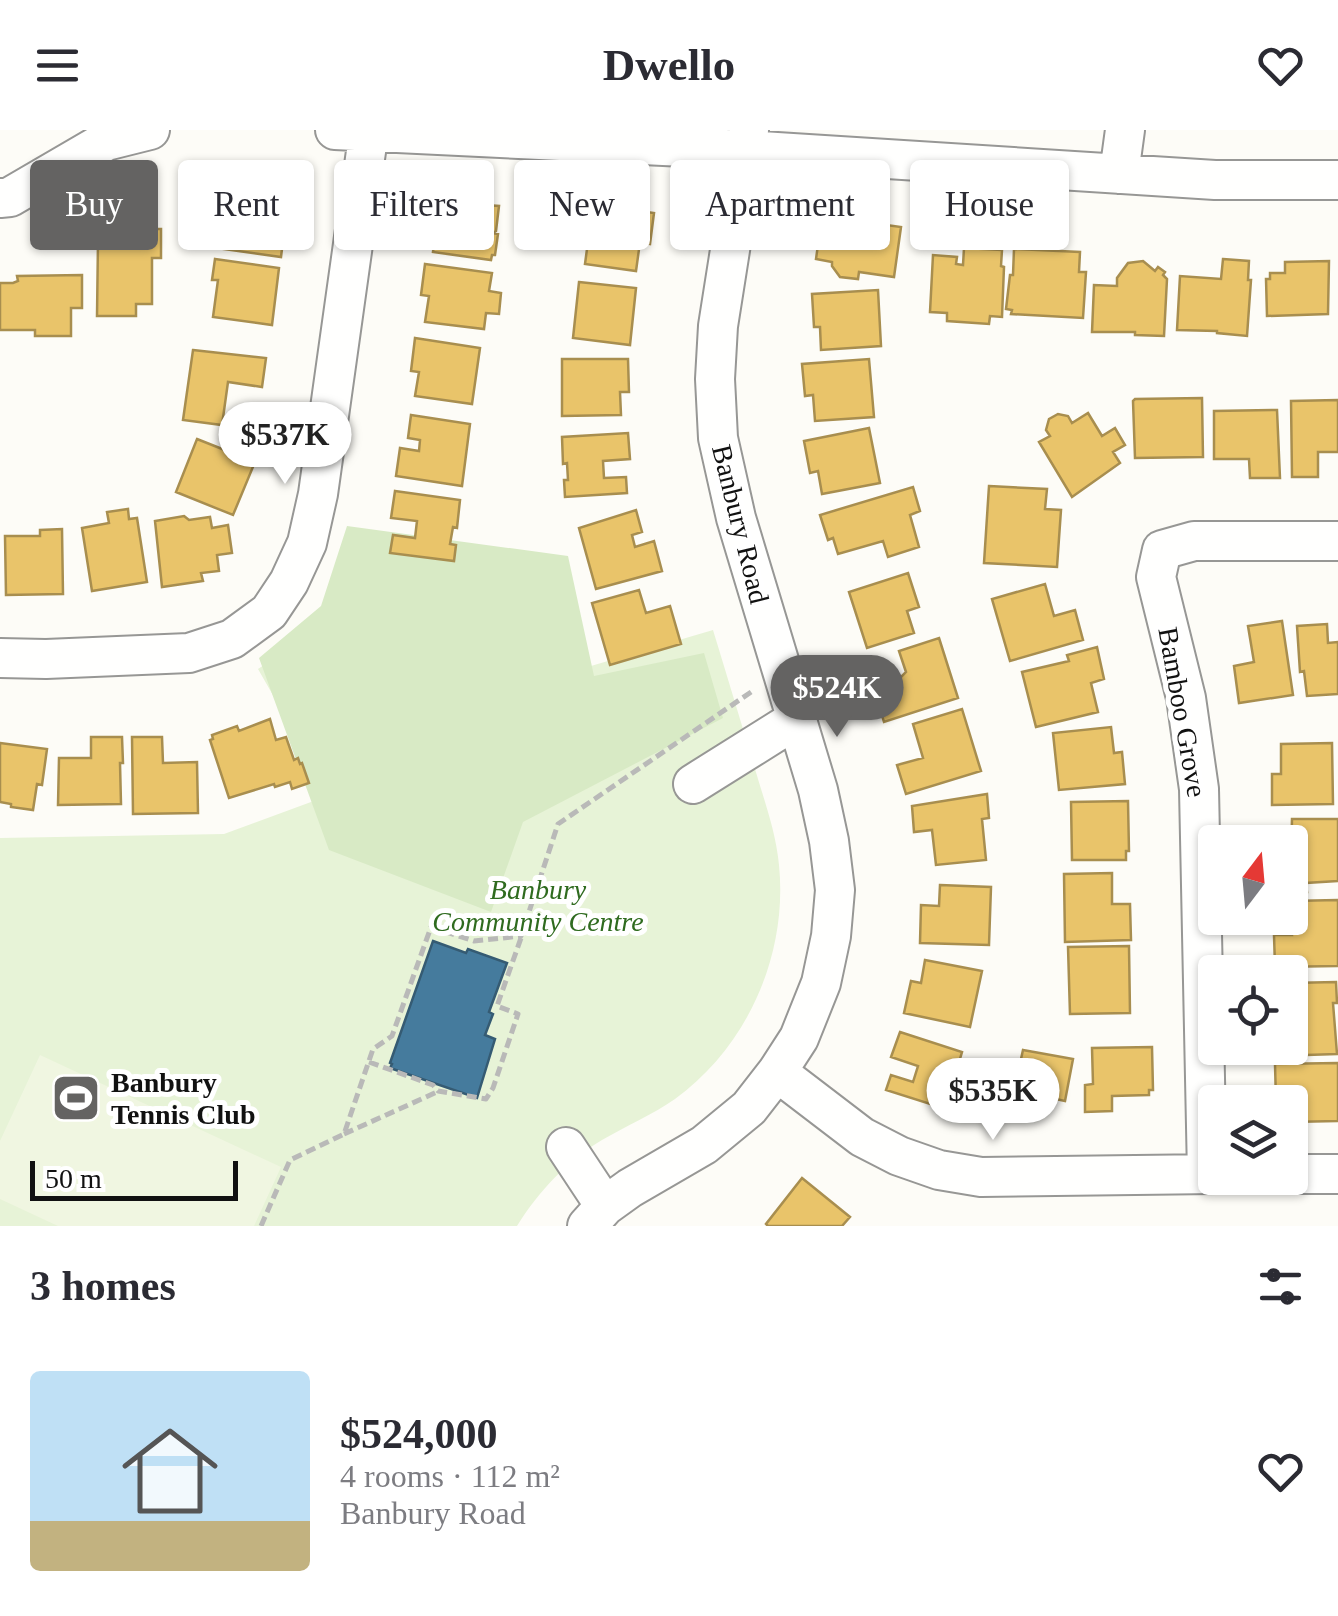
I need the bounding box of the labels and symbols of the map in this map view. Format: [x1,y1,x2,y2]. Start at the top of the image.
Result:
pin: $537K [215,402,355,487]
street label: Banbury Road [706,442,775,607]
street label: Bamboo Grove [1152,625,1213,799]
pin: $524K [767,655,907,740]
north arrow [1198,825,1308,935]
park label: Banbury Community Centre [432,874,644,937]
pin: $535K [923,1058,1063,1143]
place label: Banbury Tennis Club [111,1067,256,1130]
sports icon: Banbury Tennis Club [50,1072,102,1124]
scale bar [30,1156,238,1200]

